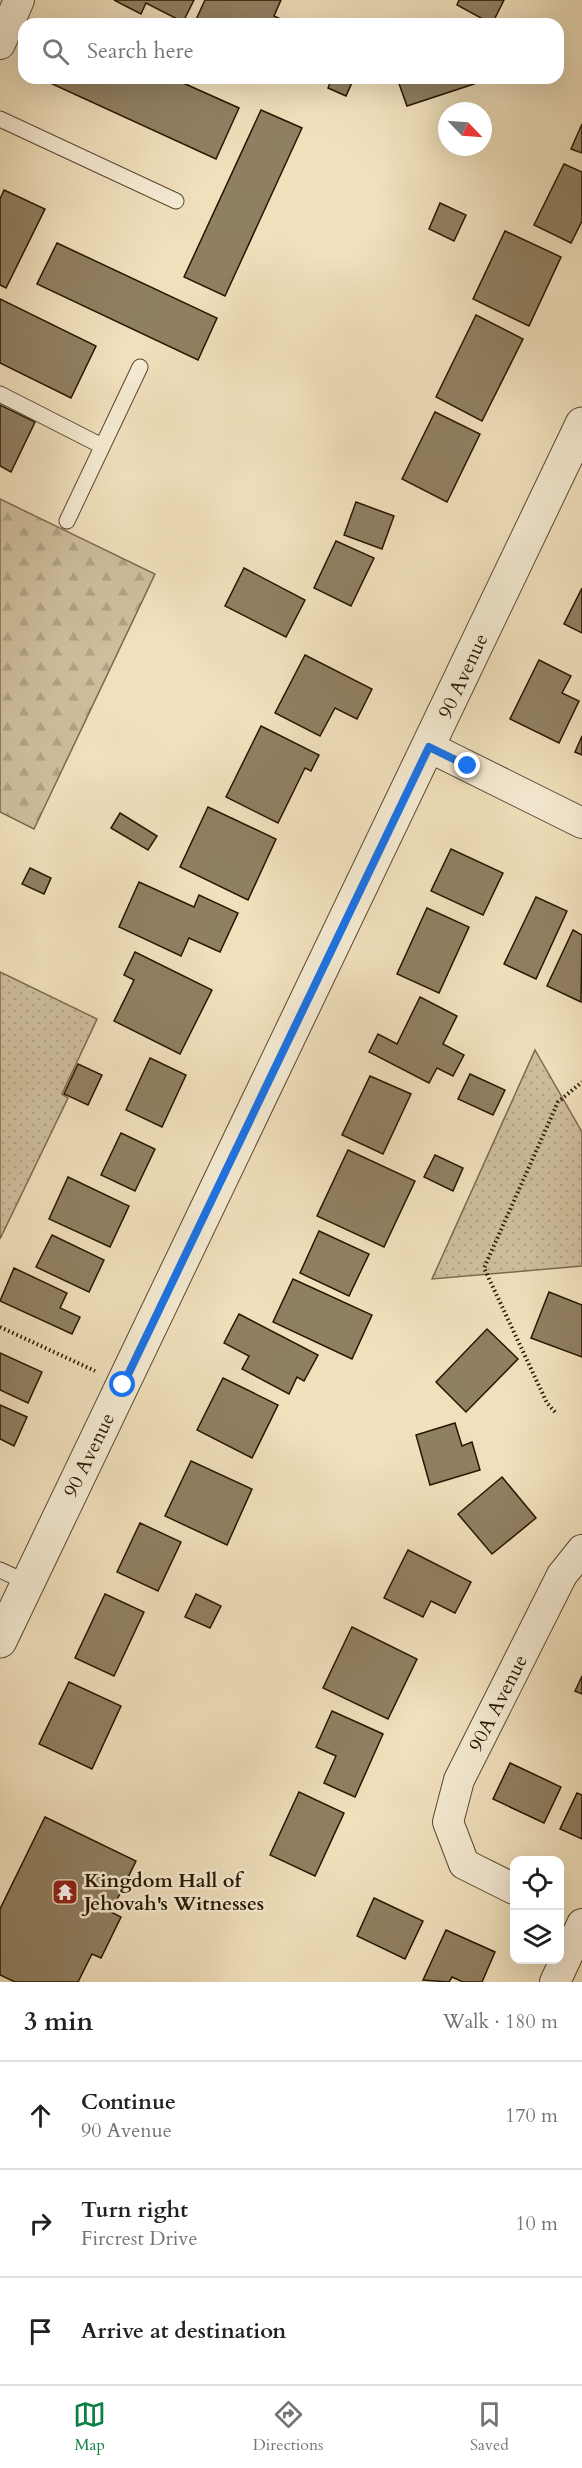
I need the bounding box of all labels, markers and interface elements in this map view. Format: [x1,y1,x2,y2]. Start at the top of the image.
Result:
search box [18,18,564,84]
icon: search [39,35,72,68]
text: Search here [87,36,194,66]
north arrow [438,102,492,156]
street label: 90 Avenue [432,629,494,723]
route end [454,752,480,778]
route start [109,1371,135,1397]
street label: 90 Avenue [57,1408,121,1502]
street label: 90A Avenue [462,1650,534,1756]
map controls [510,1856,564,1964]
button: locate [510,1856,564,1910]
place label: Kingdom Hall of Jehovah's Witnesses [81,1867,264,1917]
temple icon: Kingdom Hall of Jehovah's Witnesses [50,1877,80,1907]
button: layers [510,1910,564,1964]
text: 3 min [24,2004,93,2039]
text: Walk · 180 m [443,2008,558,2035]
text: Continue [81,2087,176,2117]
icon: ahead [24,2099,57,2132]
text: 170 m [505,2102,558,2129]
text: 90 Avenue [81,2117,172,2144]
text: Turn right [81,2195,188,2225]
icon: right [24,2207,57,2240]
text: 10 m [515,2210,558,2237]
text: Fircrest Drive [81,2225,198,2252]
icon: arrive [24,2315,57,2348]
text: Arrive at destination [81,2316,286,2346]
tab: Map [73,2398,106,2456]
tab: Directions [253,2398,323,2456]
tab: Saved [470,2398,509,2456]

